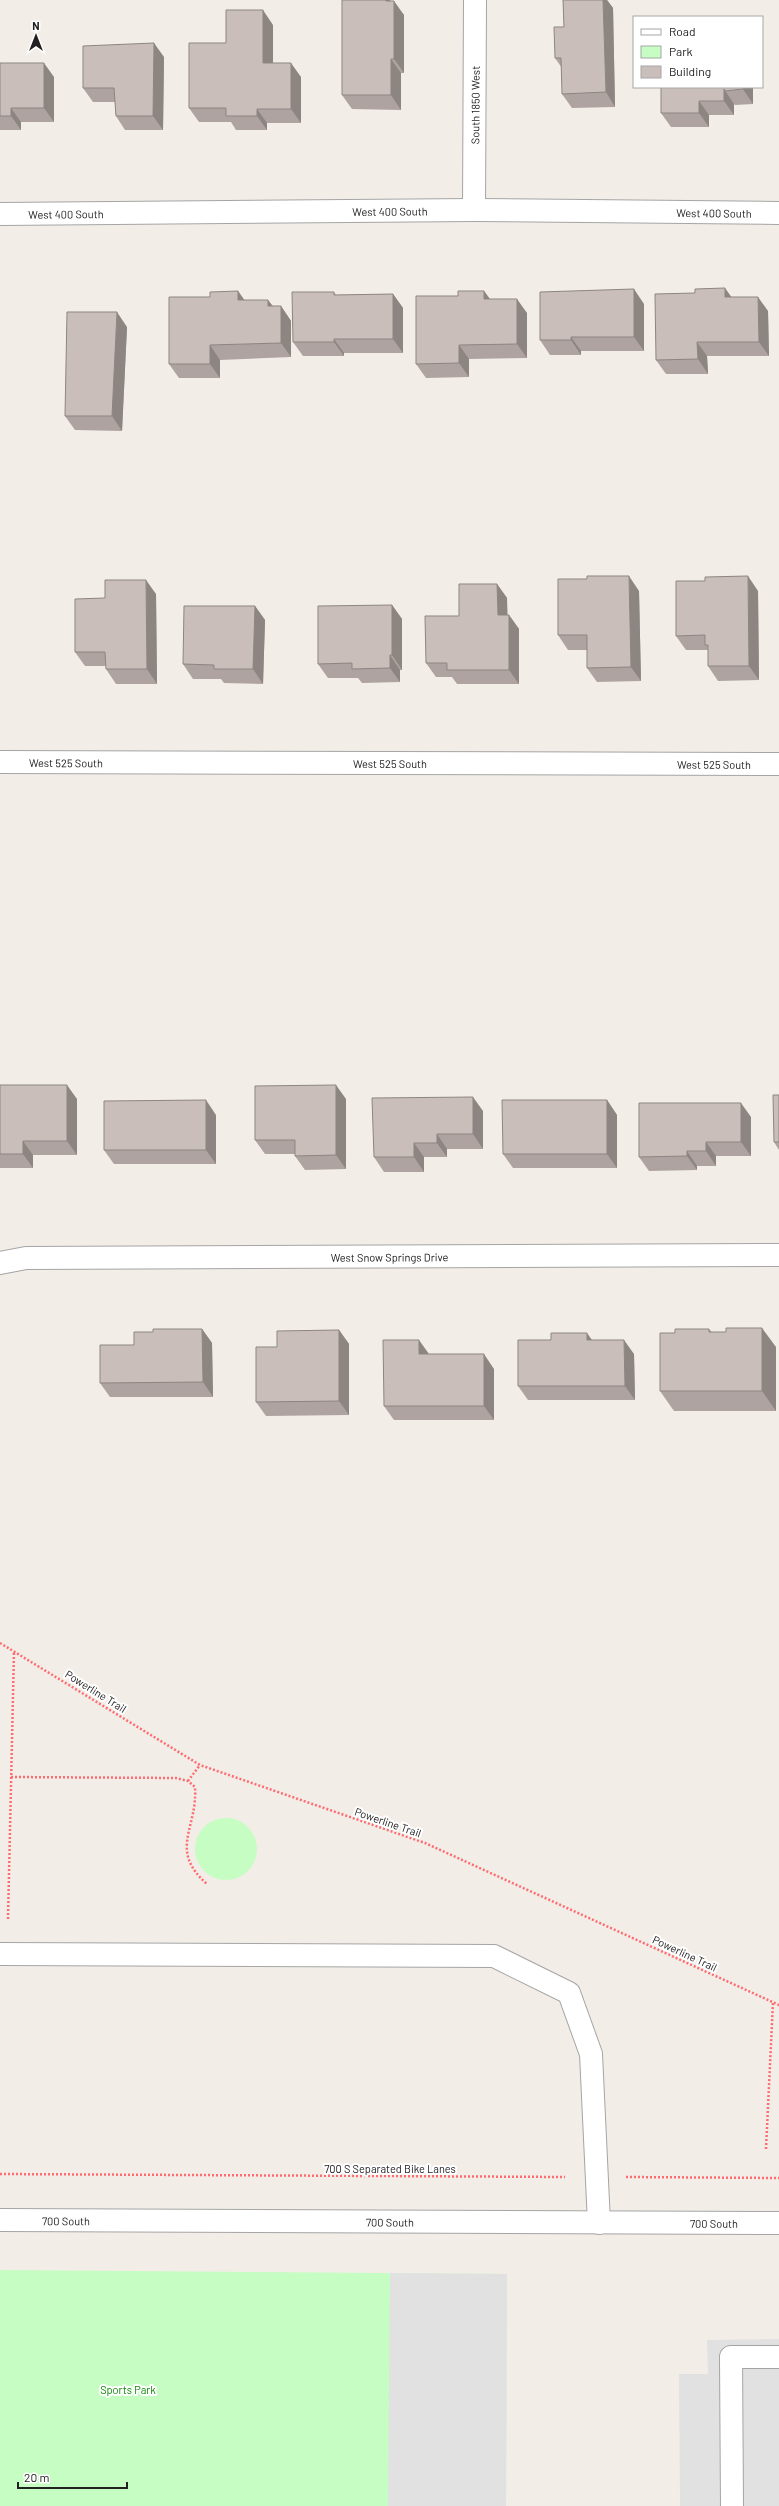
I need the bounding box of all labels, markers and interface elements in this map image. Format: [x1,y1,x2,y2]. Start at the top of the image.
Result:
north arrow [16,16,56,56]
legend [633,16,763,88]
text: N [32,19,40,32]
text: Road [669,24,696,38]
text: Park [669,44,693,58]
text: Building [669,64,711,78]
street label: South 1850 West [468,66,481,144]
street label: West 400 South [352,204,428,218]
street label: West 400 South [676,205,752,219]
street label: West 400 South [28,207,104,220]
street label: West 525 South [29,756,103,769]
street label: West 525 South [353,756,427,770]
street label: West 525 South [677,757,751,770]
street label: West Snow Springs Drive [331,1250,449,1263]
street label: Powerline Trail [63,1667,129,1715]
street label: Powerline Trail [353,1805,423,1839]
street label: Powerline Trail [651,1932,719,1974]
street label: 700 S Separated Bike Lanes [324,2162,456,2175]
street label: 700 South [42,2214,90,2227]
street label: 700 South [366,2215,414,2228]
street label: 700 South [690,2216,738,2229]
park label: Sports Park [100,2383,156,2396]
scale bar [18,2464,127,2490]
text: 20 m [24,2470,50,2484]

